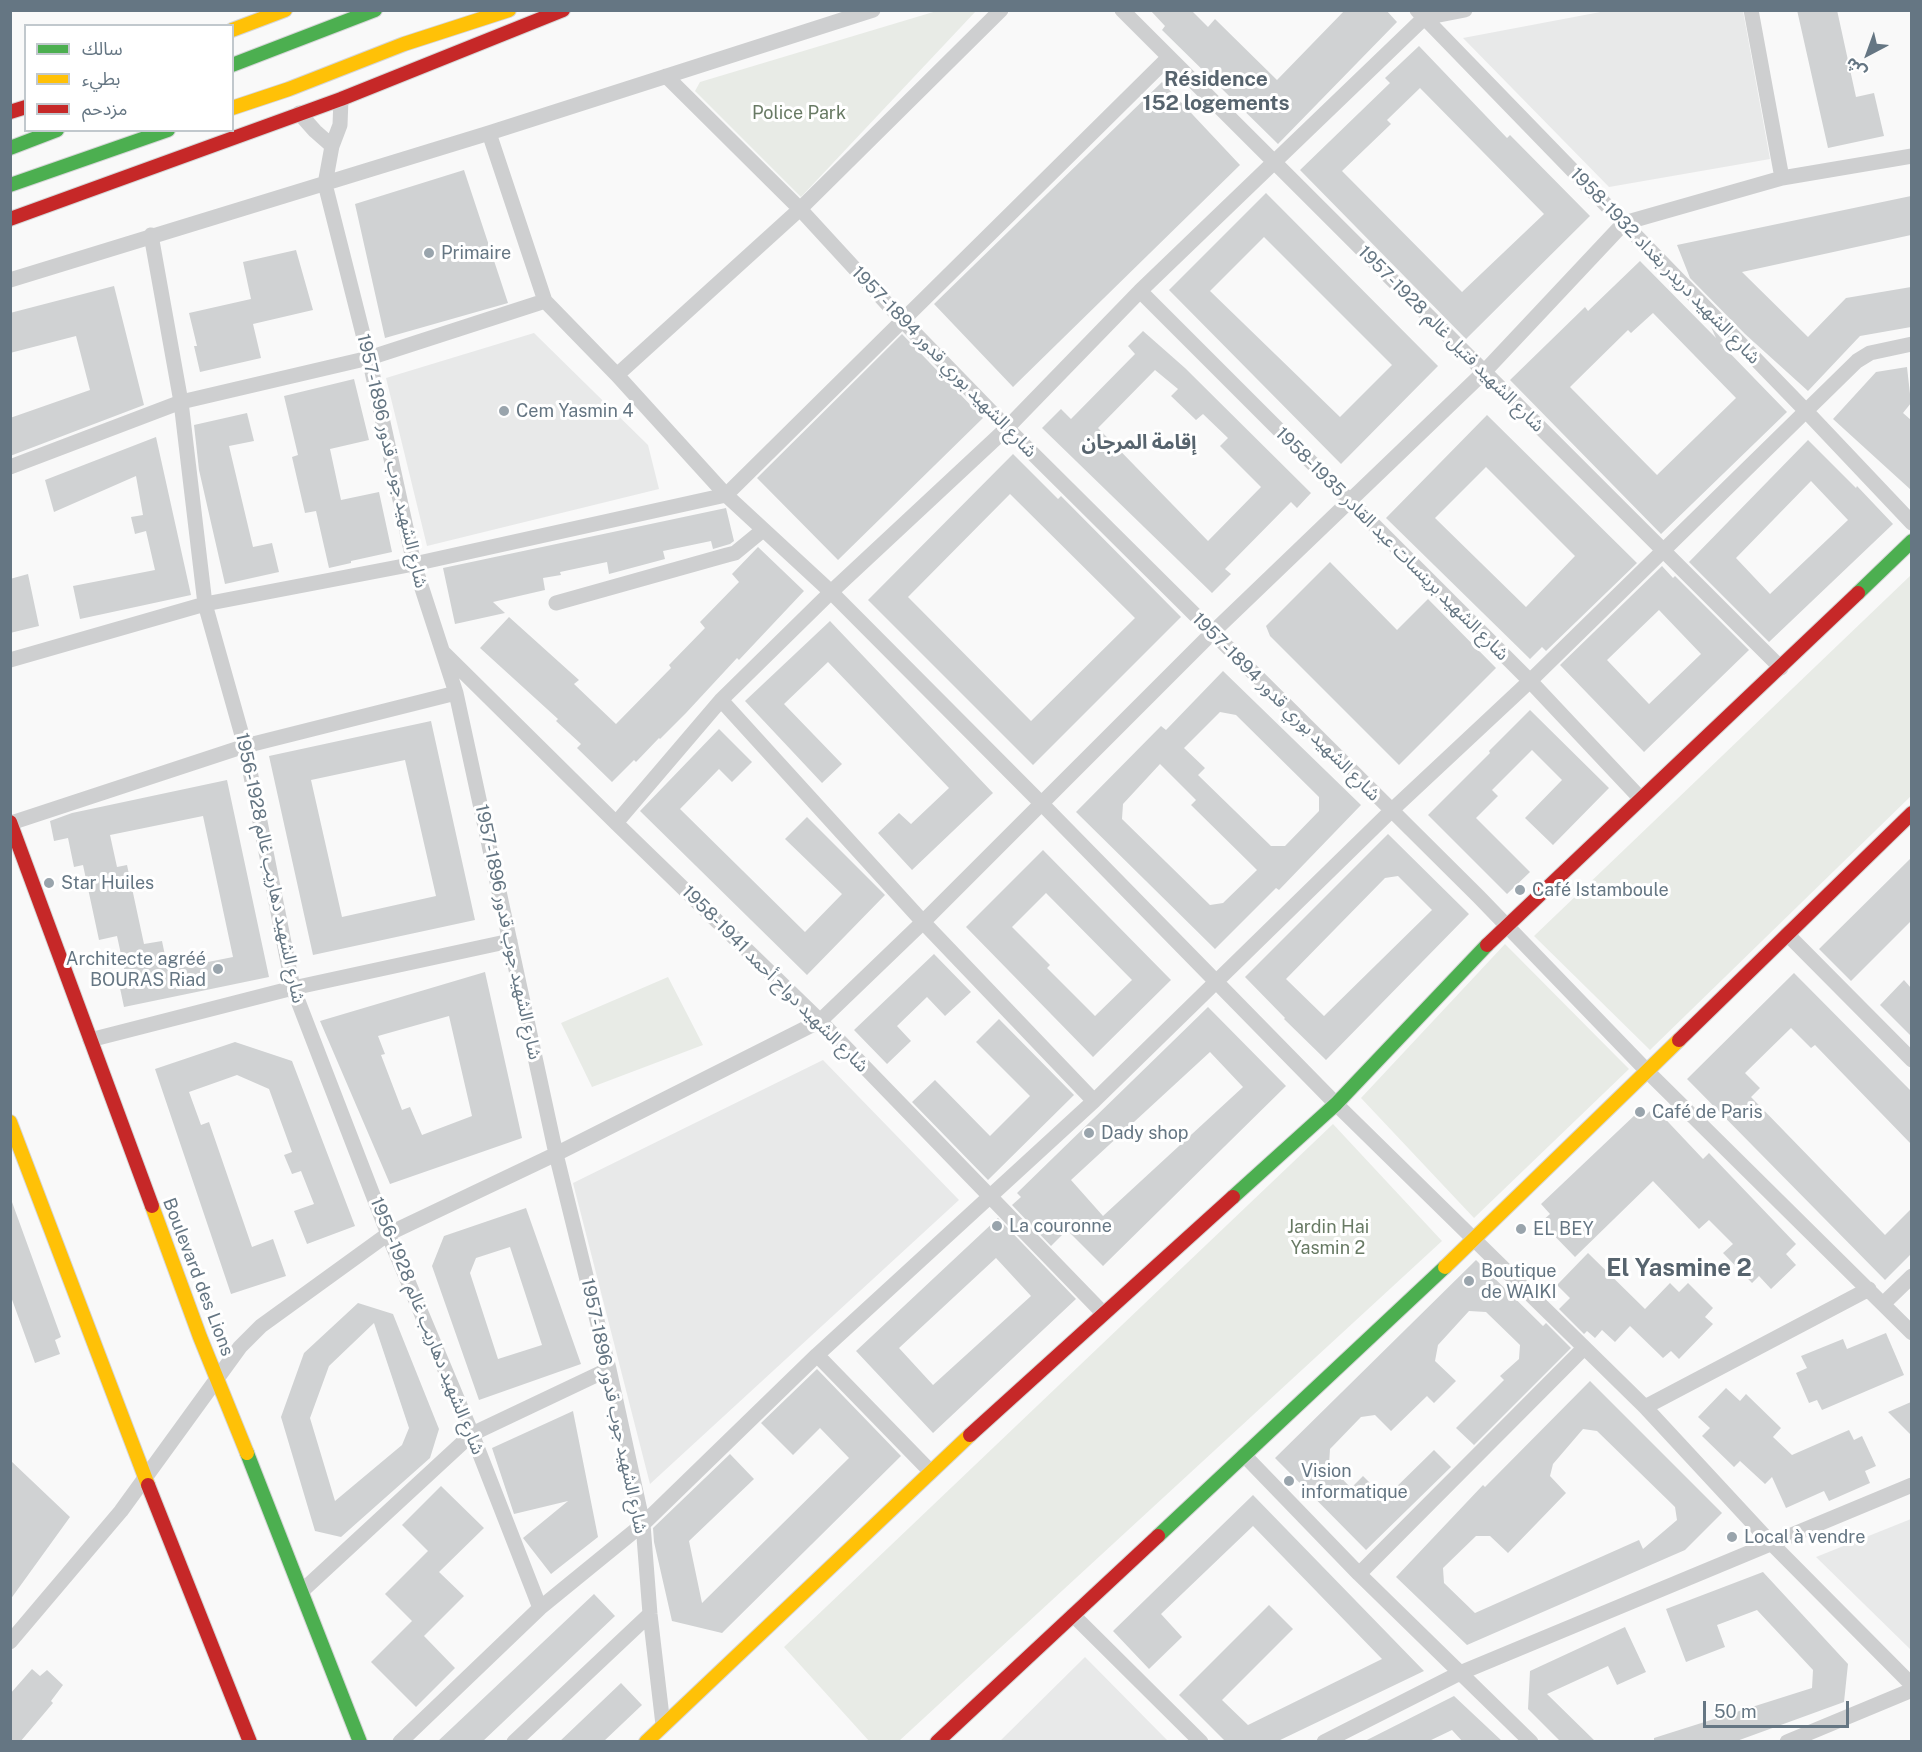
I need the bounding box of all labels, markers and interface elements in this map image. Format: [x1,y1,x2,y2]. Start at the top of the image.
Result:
legend [24,24,234,132]
north arrow [1838,24,1898,84]
text: سالك [82,38,123,59]
text: ش [1841,54,1870,82]
district label: Résidence 152 logements [1142,67,1290,117]
text: بطيء [82,68,120,89]
text: مزدحم [82,98,127,119]
park label: Police Park [752,102,846,124]
street label: شارع الشهيد دريدر بغداد 1932-1958 [1565,163,1765,369]
street label: شارع الشهيد فتيل غالم 1928-1957 [1353,241,1549,437]
place label: Primaire [441,242,511,264]
marker: Primaire [422,246,436,260]
street label: شارع الشهيد بوري قدور 1894-1957 [847,262,1041,462]
street label: شارع الشهيد جوب قدور 1896-1957 [352,332,432,590]
place label: Cem Yasmin 4 [516,400,633,422]
marker: Cem Yasmin 4 [497,404,511,418]
street label: شارع الشهيد برينسات عبد القادر 1935-1958 [1271,423,1513,665]
district label: إقامة المرجان [1082,431,1196,455]
street label: شارع الشهيد بوري قدور 1894-1957 [1187,608,1385,806]
street label: شارع الشهيد دهاريب غالم 1928-1956 [231,731,309,1005]
street label: شارع الشهيد جوب قدور 1896-1957 [470,802,546,1062]
place label: Star Huiles [61,872,154,894]
marker: Star Huiles [42,876,56,890]
place label: Café Istamboule [1532,879,1669,901]
street label: شارع الشهيد دواح أحمد 1941-1958 [677,881,873,1077]
marker: Café Istamboule [1513,883,1527,897]
place label: Architecte agréé BOURAS Riad [66,948,206,990]
marker: Architecte agréé BOURAS Riad [211,962,225,976]
place label: Café de Paris [1652,1101,1763,1123]
marker: Café de Paris [1633,1105,1647,1119]
place label: Dady shop [1101,1122,1189,1144]
marker: Dady shop [1082,1126,1096,1140]
street label: شارع الشهيد دهاريب غالم 1928-1956 [365,1194,489,1458]
street label: Boulevard des Lions [158,1195,238,1359]
place label: La couronne [1009,1215,1112,1237]
park label: Jardin Hai Yasmin 2 [1287,1216,1369,1258]
place label: EL BEY [1533,1218,1594,1240]
marker: La couronne [990,1219,1004,1233]
marker: EL BEY [1514,1222,1528,1236]
district label: El Yasmine 2 [1606,1255,1752,1283]
place label: Boutique de WAIKI [1481,1260,1557,1302]
marker: Boutique de WAIKI [1462,1274,1476,1288]
street label: شارع الشهيد جوب قدور 1896-1957 [576,1276,652,1536]
place label: Vision informatique [1301,1460,1408,1502]
marker: Vision informatique [1282,1474,1296,1488]
place label: Local à vendre [1744,1526,1865,1548]
marker: Local à vendre [1725,1530,1739,1544]
scale bar [1706,1689,1852,1727]
text: 50 m [1714,1701,1757,1722]

